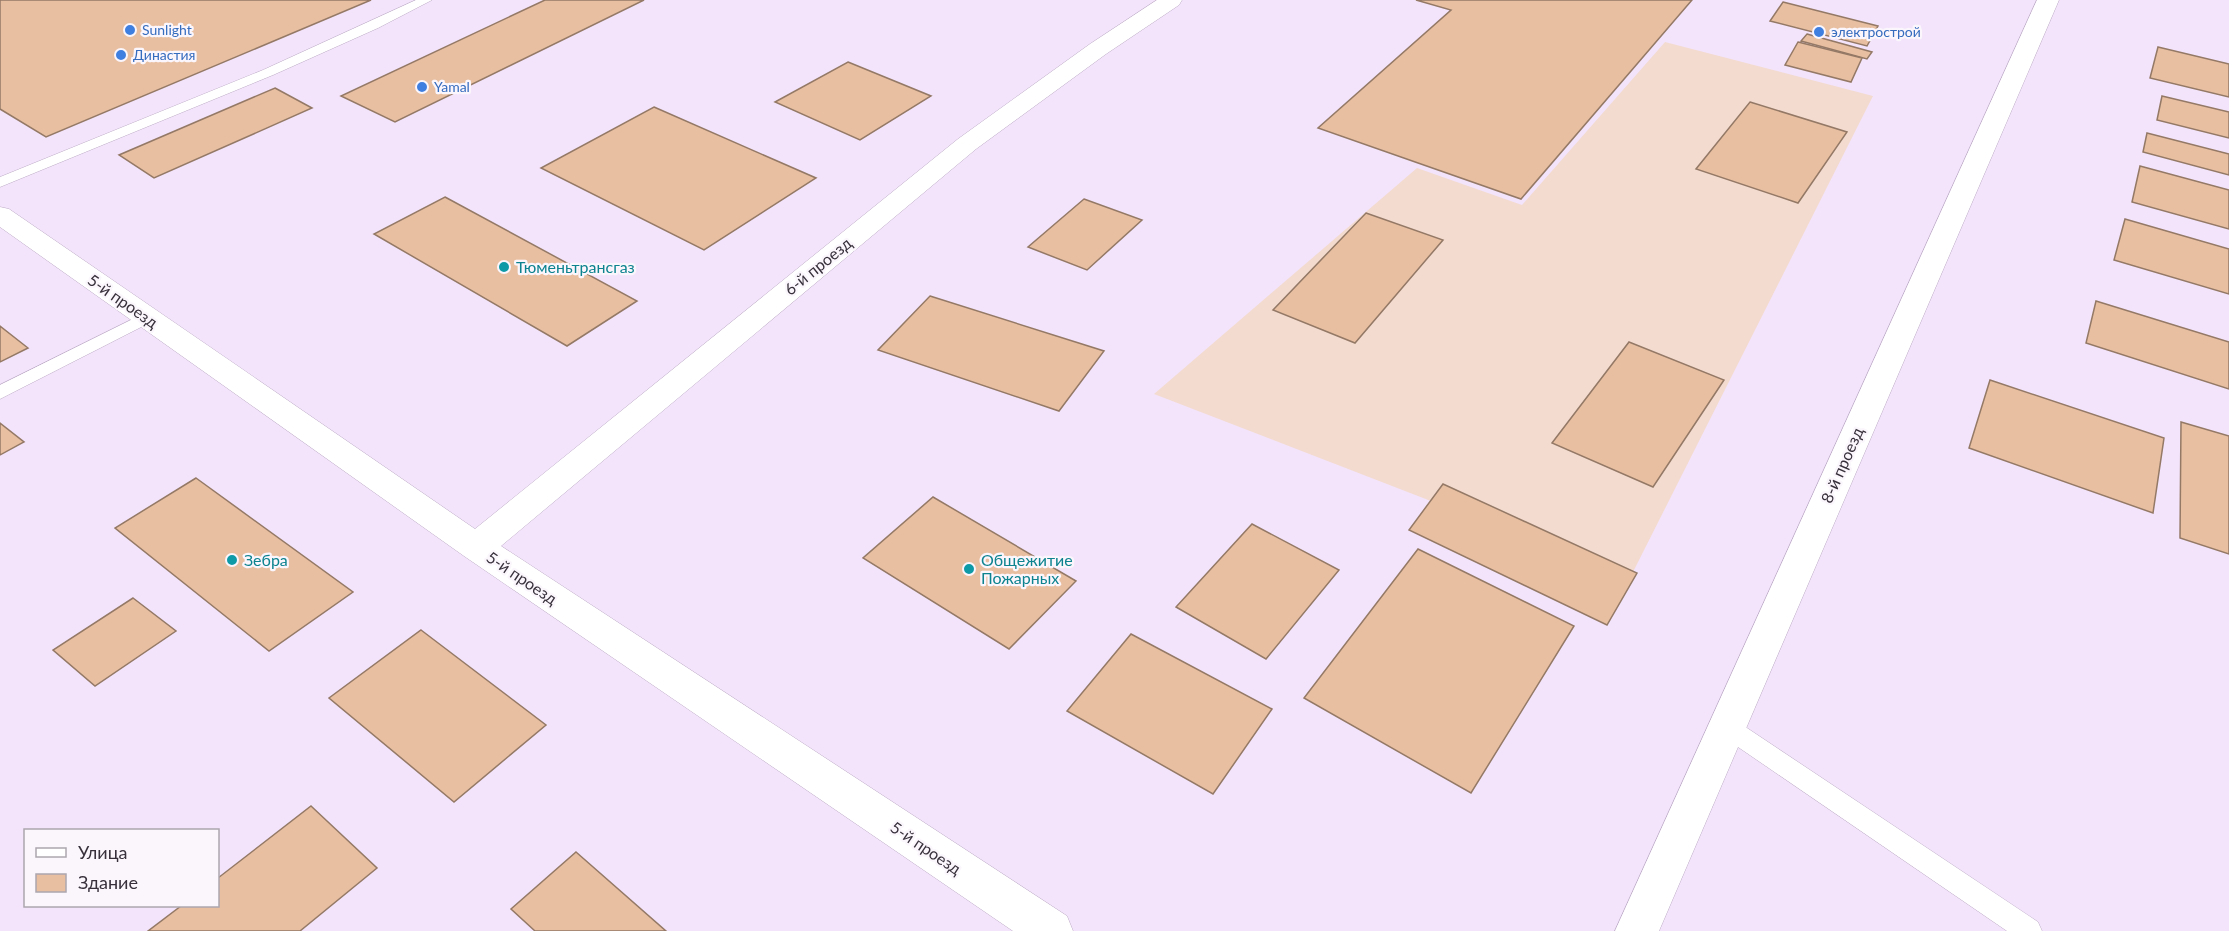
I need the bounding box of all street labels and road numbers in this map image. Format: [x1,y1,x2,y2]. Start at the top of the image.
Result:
street label: 6-й проезд [780,233,855,298]
street label: 5-й проезд [85,270,162,332]
street label: 8-й проезд [1816,424,1867,506]
street label: 5-й проезд [483,547,561,608]
street label: 5-й проезд [887,817,965,878]

